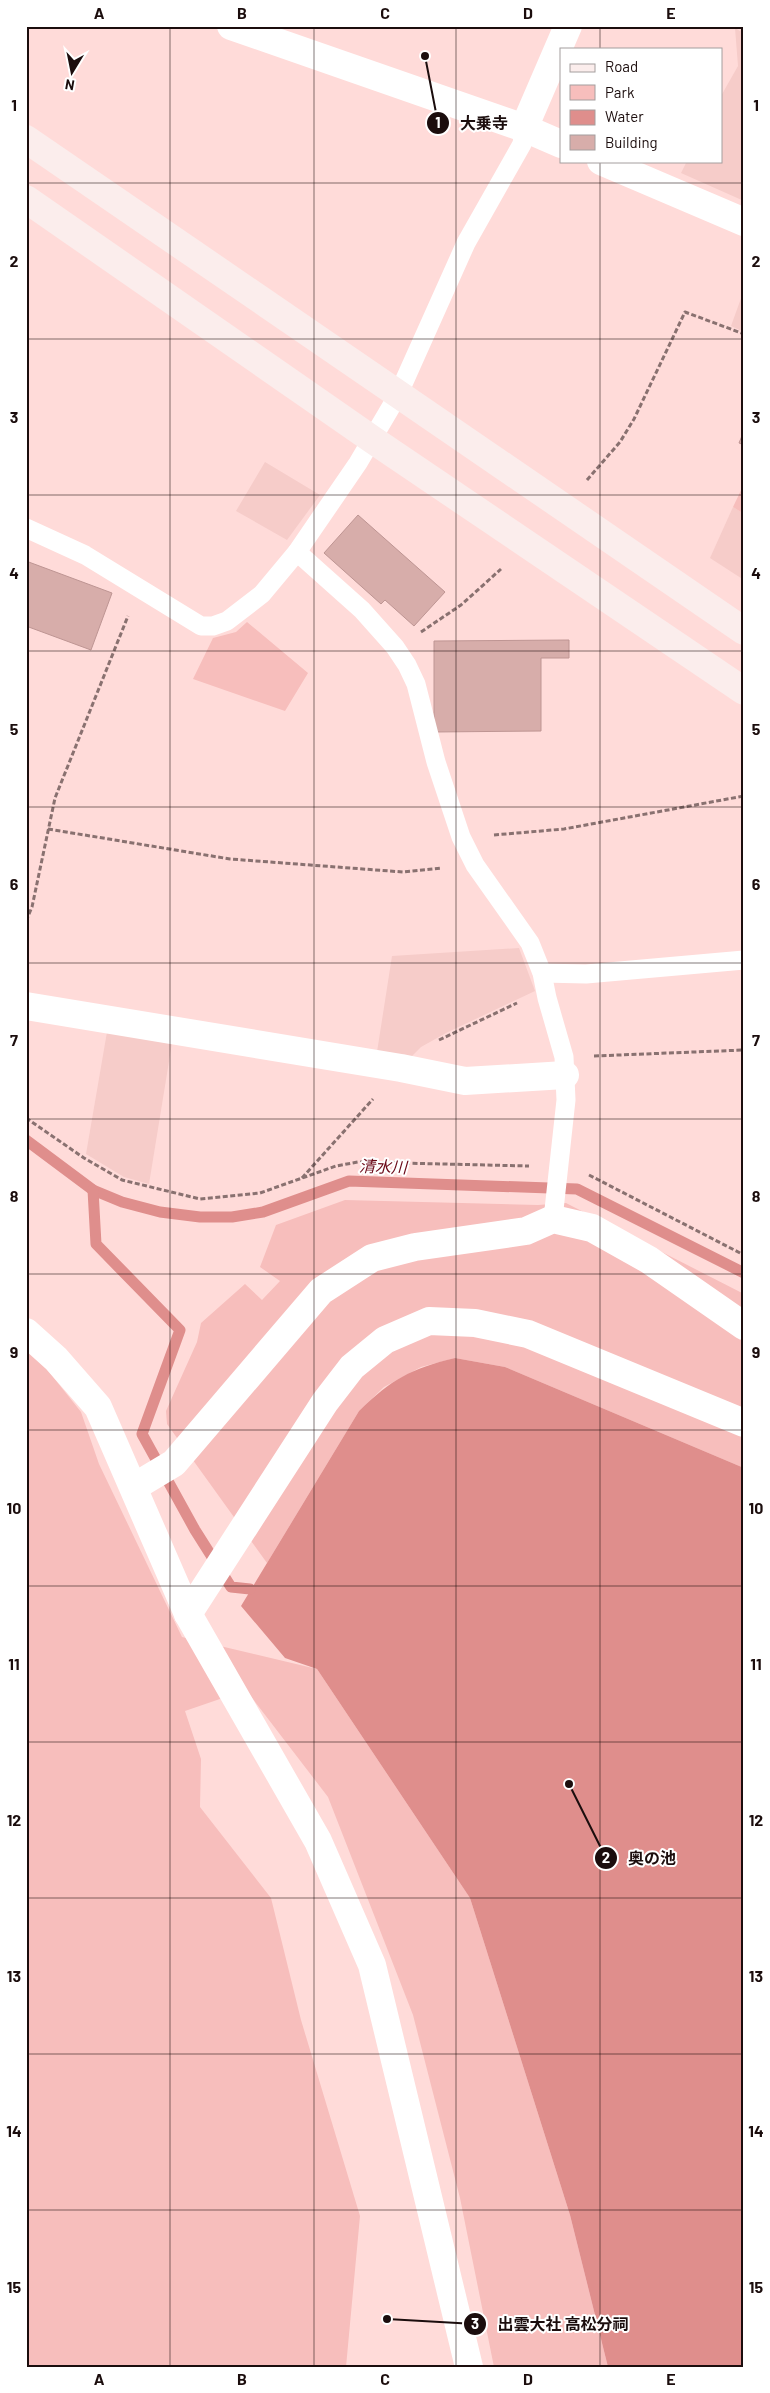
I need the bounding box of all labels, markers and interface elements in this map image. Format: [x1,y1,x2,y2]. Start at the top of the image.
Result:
text: A [94,3,105,22]
text: B [237,3,247,22]
text: C [380,3,390,22]
text: D [523,3,533,22]
text: E [666,3,676,22]
north arrow [48,48,98,98]
legend [560,48,722,162]
text: Road [605,57,638,75]
text: N [64,76,76,94]
text: Park [605,83,635,101]
text: 1 [11,95,17,114]
text: 1 [753,95,759,114]
text: Water [605,107,644,125]
callout: 大乗寺 [425,108,518,139]
text: 1 [435,113,441,131]
text: 大乗寺 [460,113,508,132]
text: Building [605,133,658,151]
text: 2 [10,251,19,270]
text: 2 [752,251,761,270]
text: 3 [10,407,18,426]
text: 3 [752,407,760,426]
text: 4 [9,563,19,582]
text: 4 [751,563,761,582]
text: 5 [10,719,19,738]
text: 5 [752,719,761,738]
text: 6 [10,874,19,893]
text: 6 [752,874,761,893]
text: 7 [10,1030,18,1049]
text: 7 [752,1030,760,1049]
water label: 清水川 [359,1156,409,1176]
text: 8 [10,1186,19,1205]
text: 8 [752,1186,761,1205]
text: 9 [10,1342,18,1361]
text: 9 [752,1342,760,1361]
text: 10 [7,1498,21,1517]
text: 10 [749,1498,763,1517]
text: 11 [8,1654,20,1673]
text: 11 [750,1654,762,1673]
text: 12 [7,1810,21,1829]
text: 12 [749,1810,763,1829]
callout: 奥の池 [593,1843,686,1874]
text: 2 [602,1848,610,1866]
text: 奥の池 [628,1848,676,1867]
text: 13 [7,1966,21,1985]
text: 13 [749,1966,763,1985]
text: 14 [6,2121,22,2140]
text: 14 [748,2121,764,2140]
text: 15 [7,2277,22,2296]
text: 15 [749,2277,764,2296]
callout: 出雲大社 高松分祠 [462,2309,638,2340]
text: 3 [471,2314,479,2332]
text: 出雲大社 高松分祠 [497,2314,629,2333]
text: A [94,2369,105,2388]
text: B [237,2369,247,2388]
text: C [380,2369,390,2388]
text: D [523,2369,533,2388]
text: E [666,2369,676,2388]

